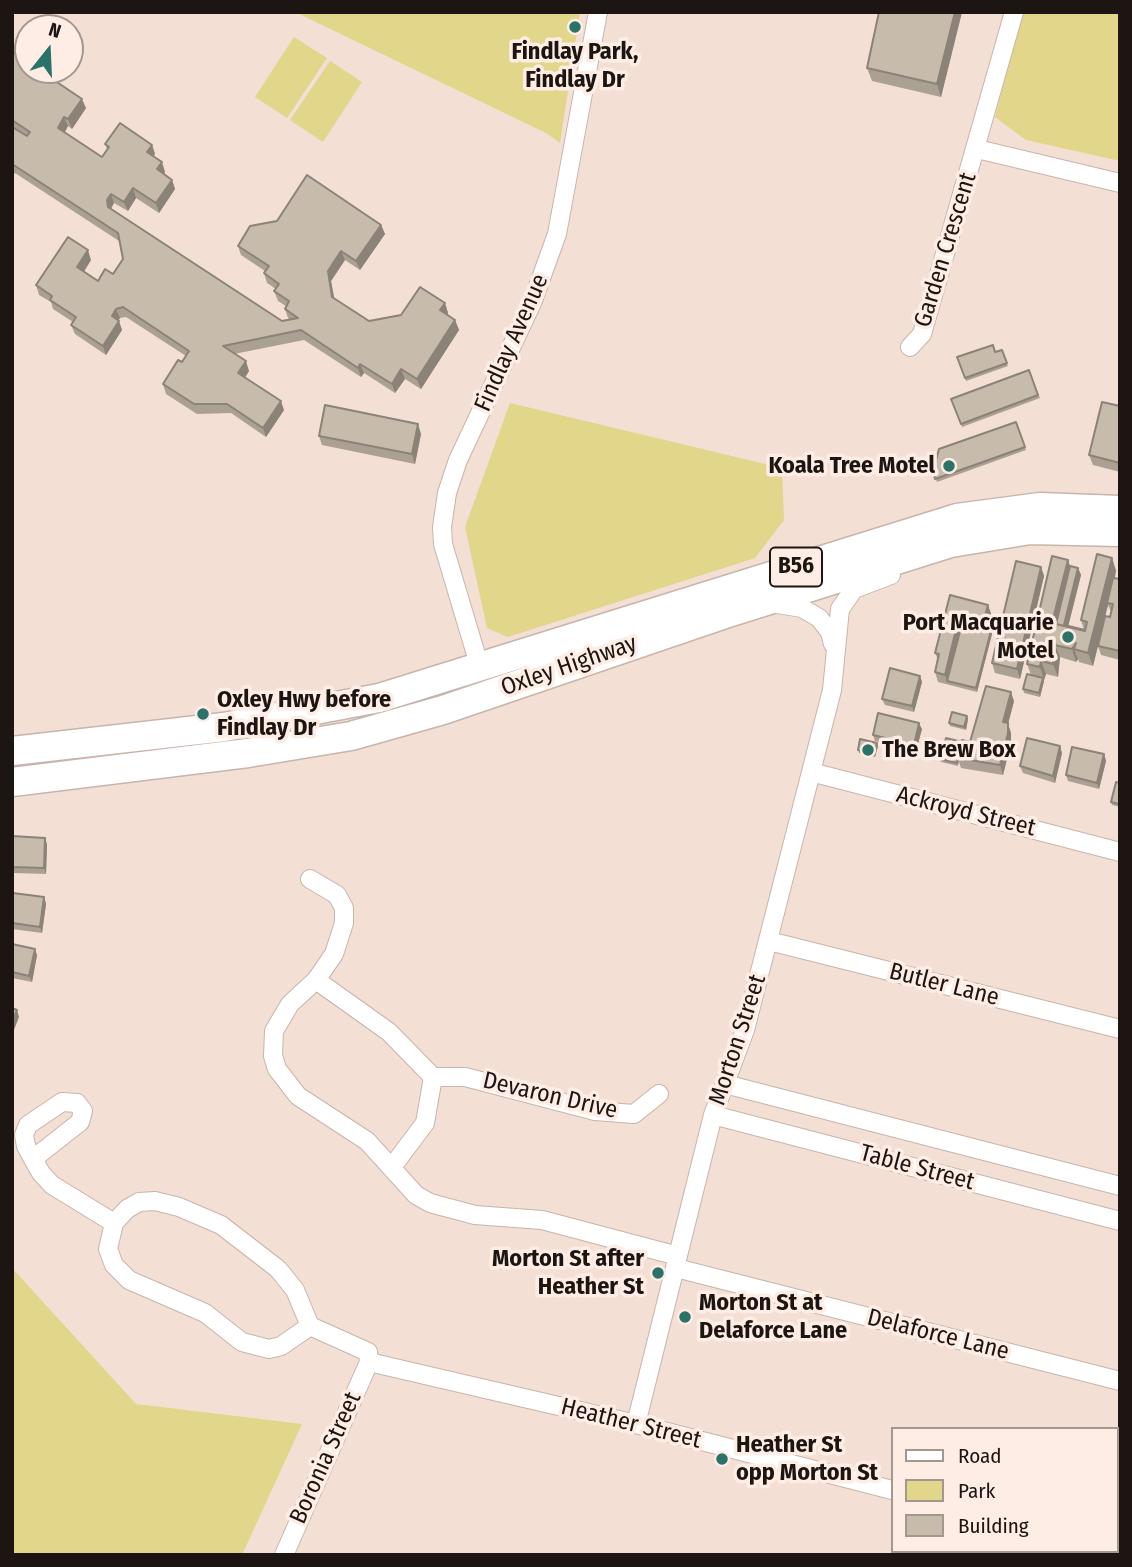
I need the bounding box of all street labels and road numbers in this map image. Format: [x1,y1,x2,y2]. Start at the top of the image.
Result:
street label: Garden Crescent [909,169,983,331]
street label: Findlay Avenue [469,270,555,416]
road number: B56 [770,548,822,586]
street label: Oxley Highway [497,629,641,703]
street label: Ackroyd Street [893,781,1039,843]
street label: Butler Lane [886,957,1002,1013]
street label: Morton Street [703,971,773,1109]
street label: Devaron Drive [480,1067,620,1125]
street label: Table Street [857,1139,977,1197]
street label: Delaforce Lane [864,1303,1012,1367]
street label: Boronia Street [284,1388,368,1528]
street label: Heather Street [558,1393,704,1455]

